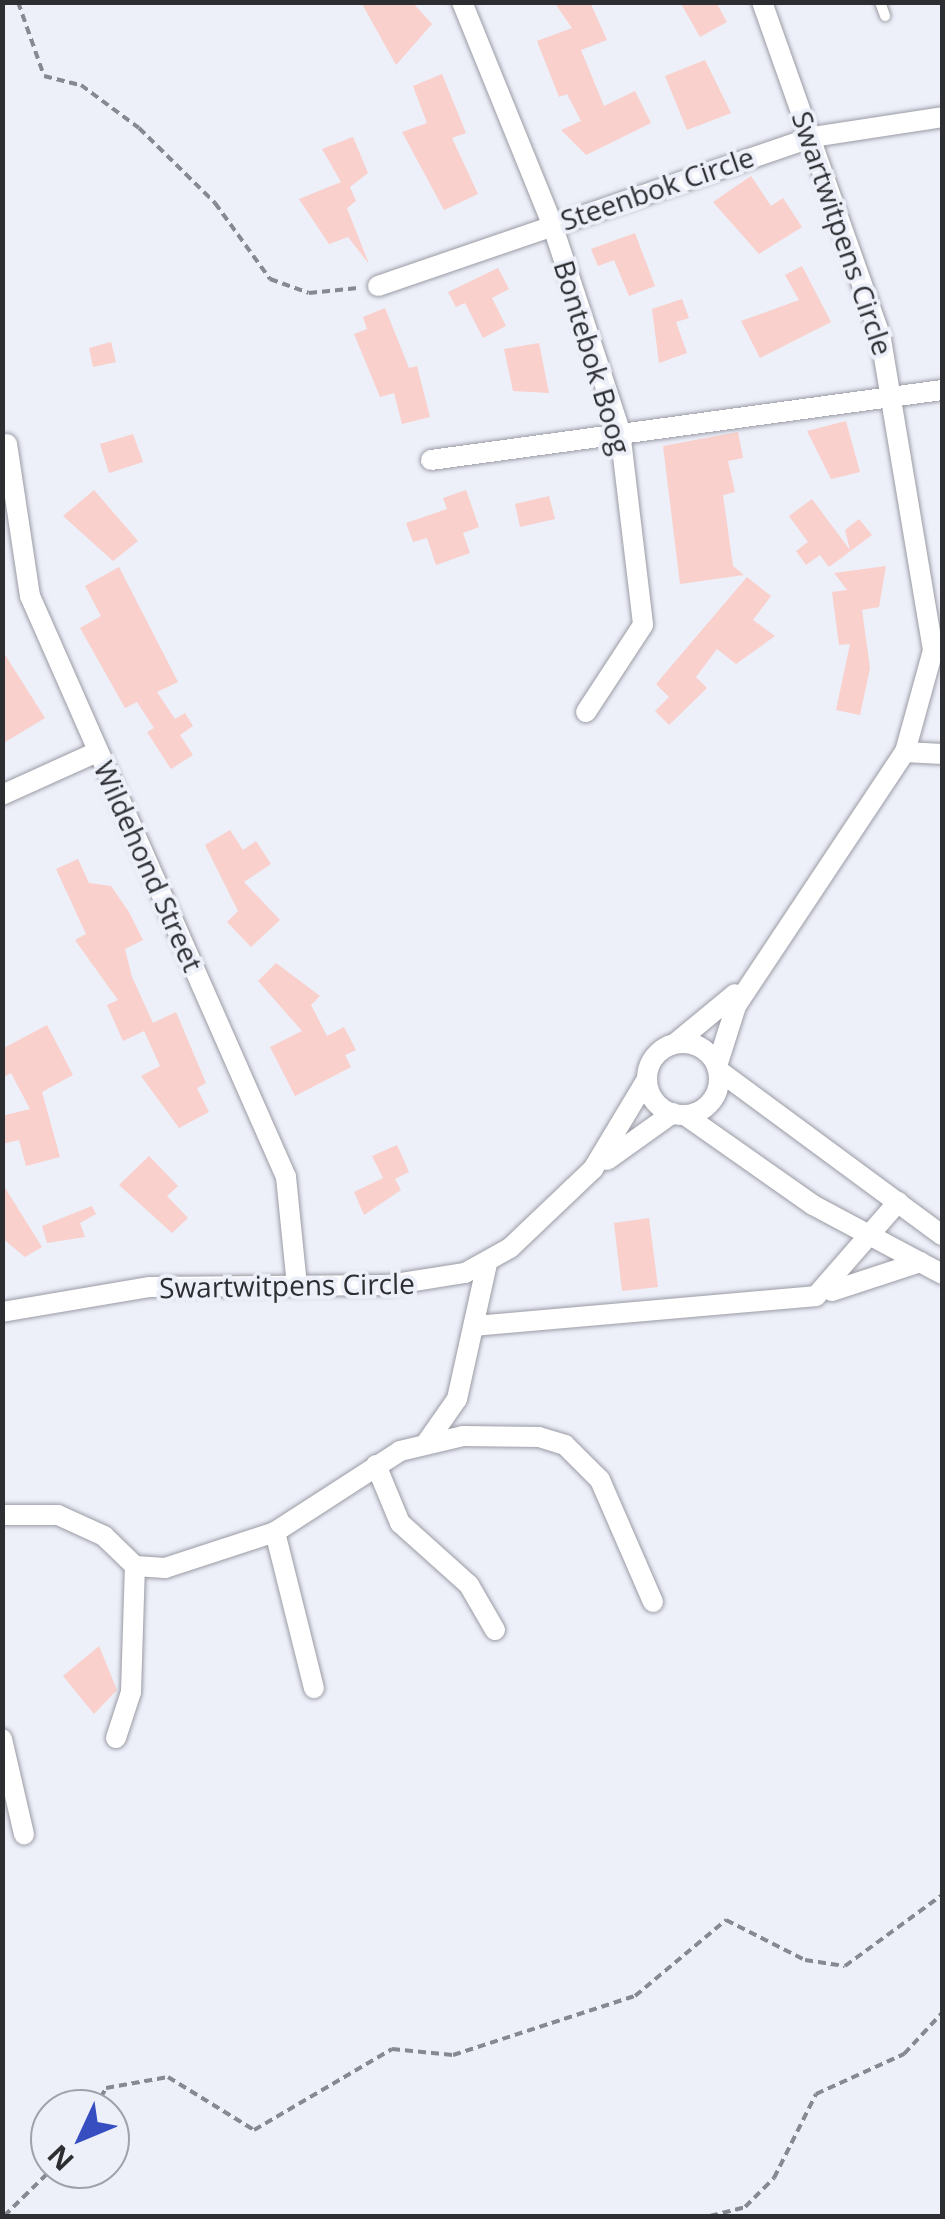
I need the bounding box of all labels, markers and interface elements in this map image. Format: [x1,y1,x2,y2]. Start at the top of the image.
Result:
street label: Swartwitpens Circle [785,107,901,359]
street label: Steenbok Circle [556,139,758,237]
street label: Bontebok Boog [548,256,638,458]
street label: Wildehond Street [88,756,210,976]
street label: Swartwitpens Circle [159,1266,415,1304]
north arrow [30,2089,130,2189]
text: N [38,2137,81,2180]

